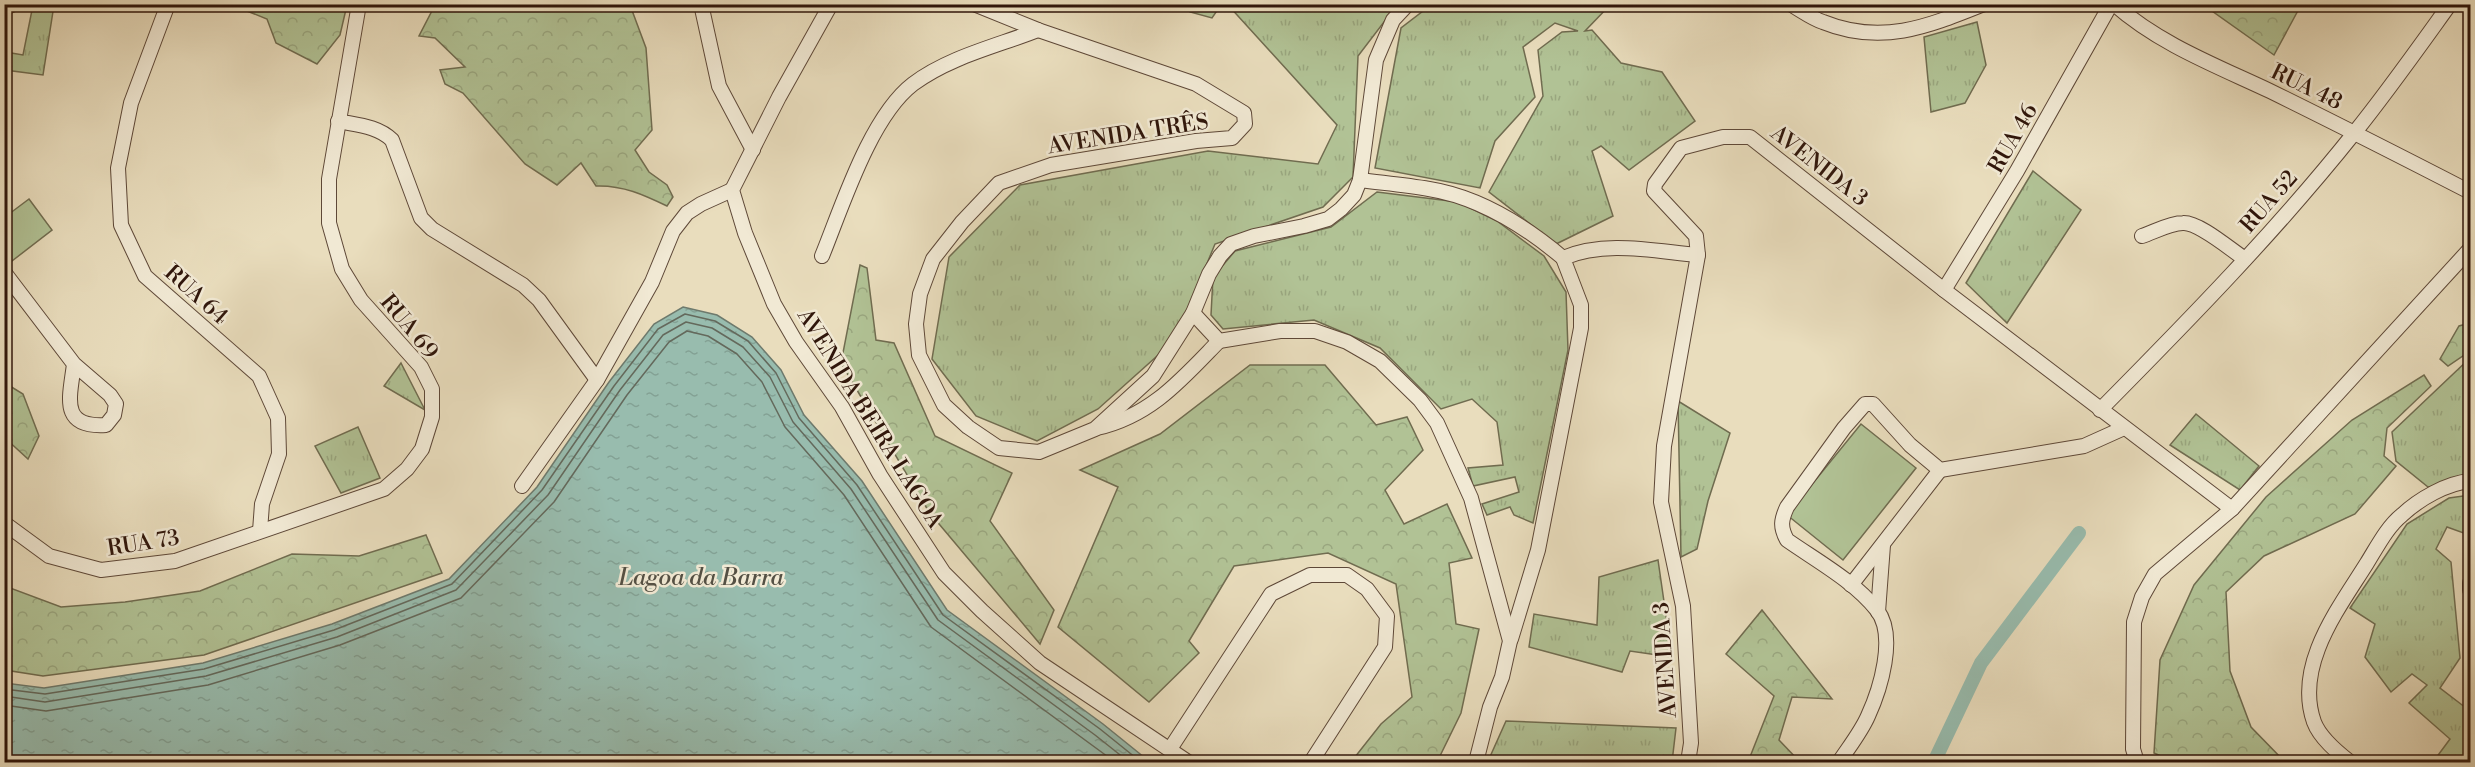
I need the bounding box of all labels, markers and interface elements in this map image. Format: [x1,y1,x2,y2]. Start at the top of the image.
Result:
street label: RUA 48 [2266,58,2347,116]
street label: RUA 46 [1983,99,2044,178]
street label: AVENIDA TRÊS [1045,107,1211,161]
street label: AVENIDA 3 [1764,119,1873,213]
street label: RUA 52 [2235,165,2304,239]
street label: RUA 64 [159,259,233,331]
street label: RUA 69 [374,289,444,365]
street label: AVENIDA BEIRA LAGOA [790,303,949,534]
street label: RUA 73 [105,524,181,563]
water label: Lagoa da Barra [617,563,784,593]
street label: AVENIDA 3 [1648,601,1683,720]

